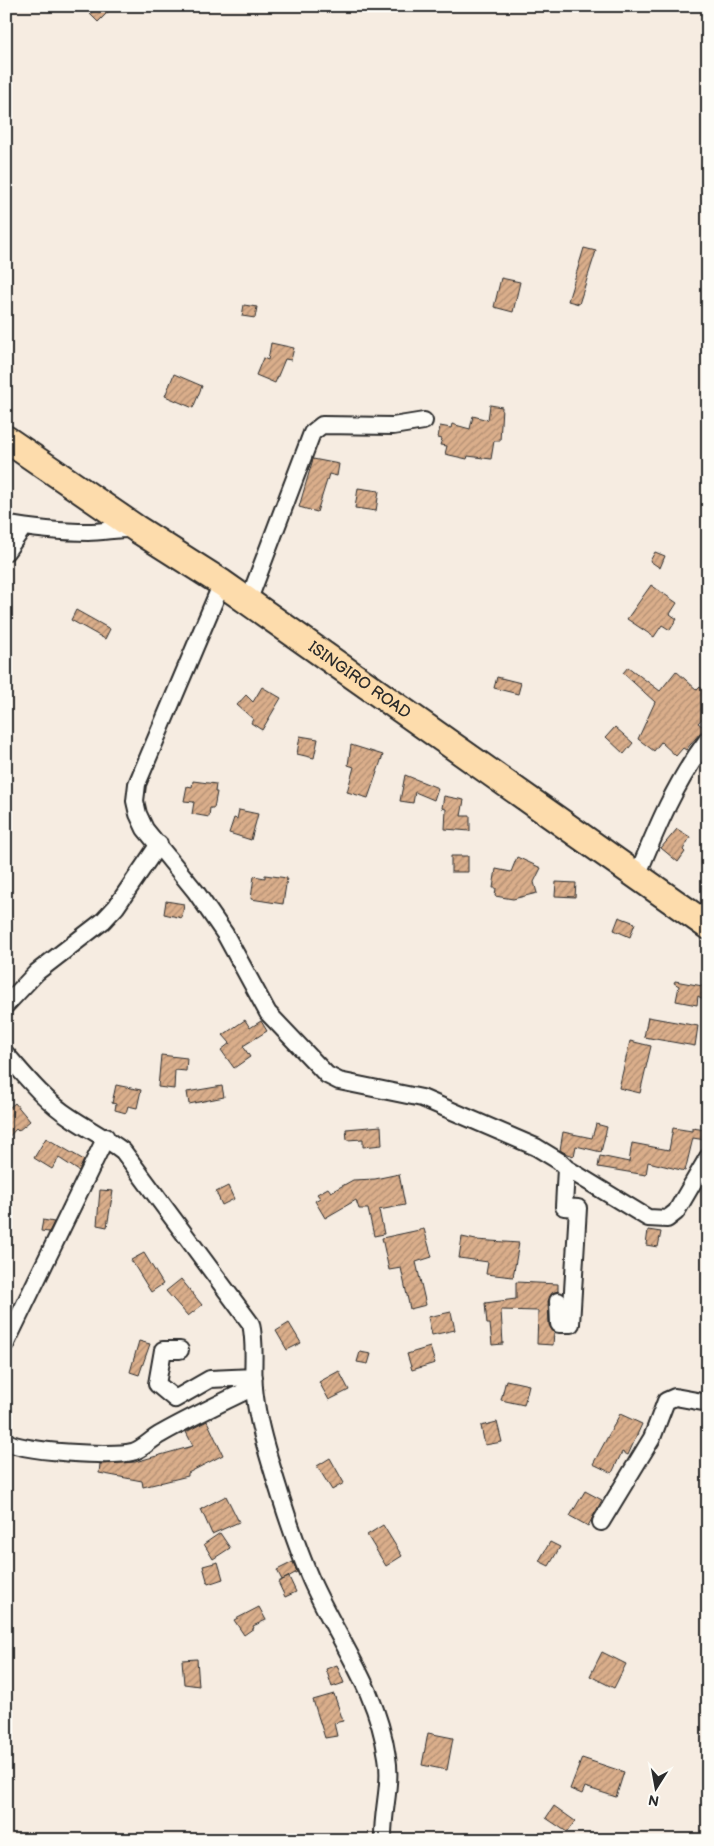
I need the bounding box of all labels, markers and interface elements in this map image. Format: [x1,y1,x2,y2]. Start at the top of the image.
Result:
street label: ISINGIRO ROAD [305,637,415,723]
north arrow [632,1764,682,1814]
text: N [647,1791,660,1810]

